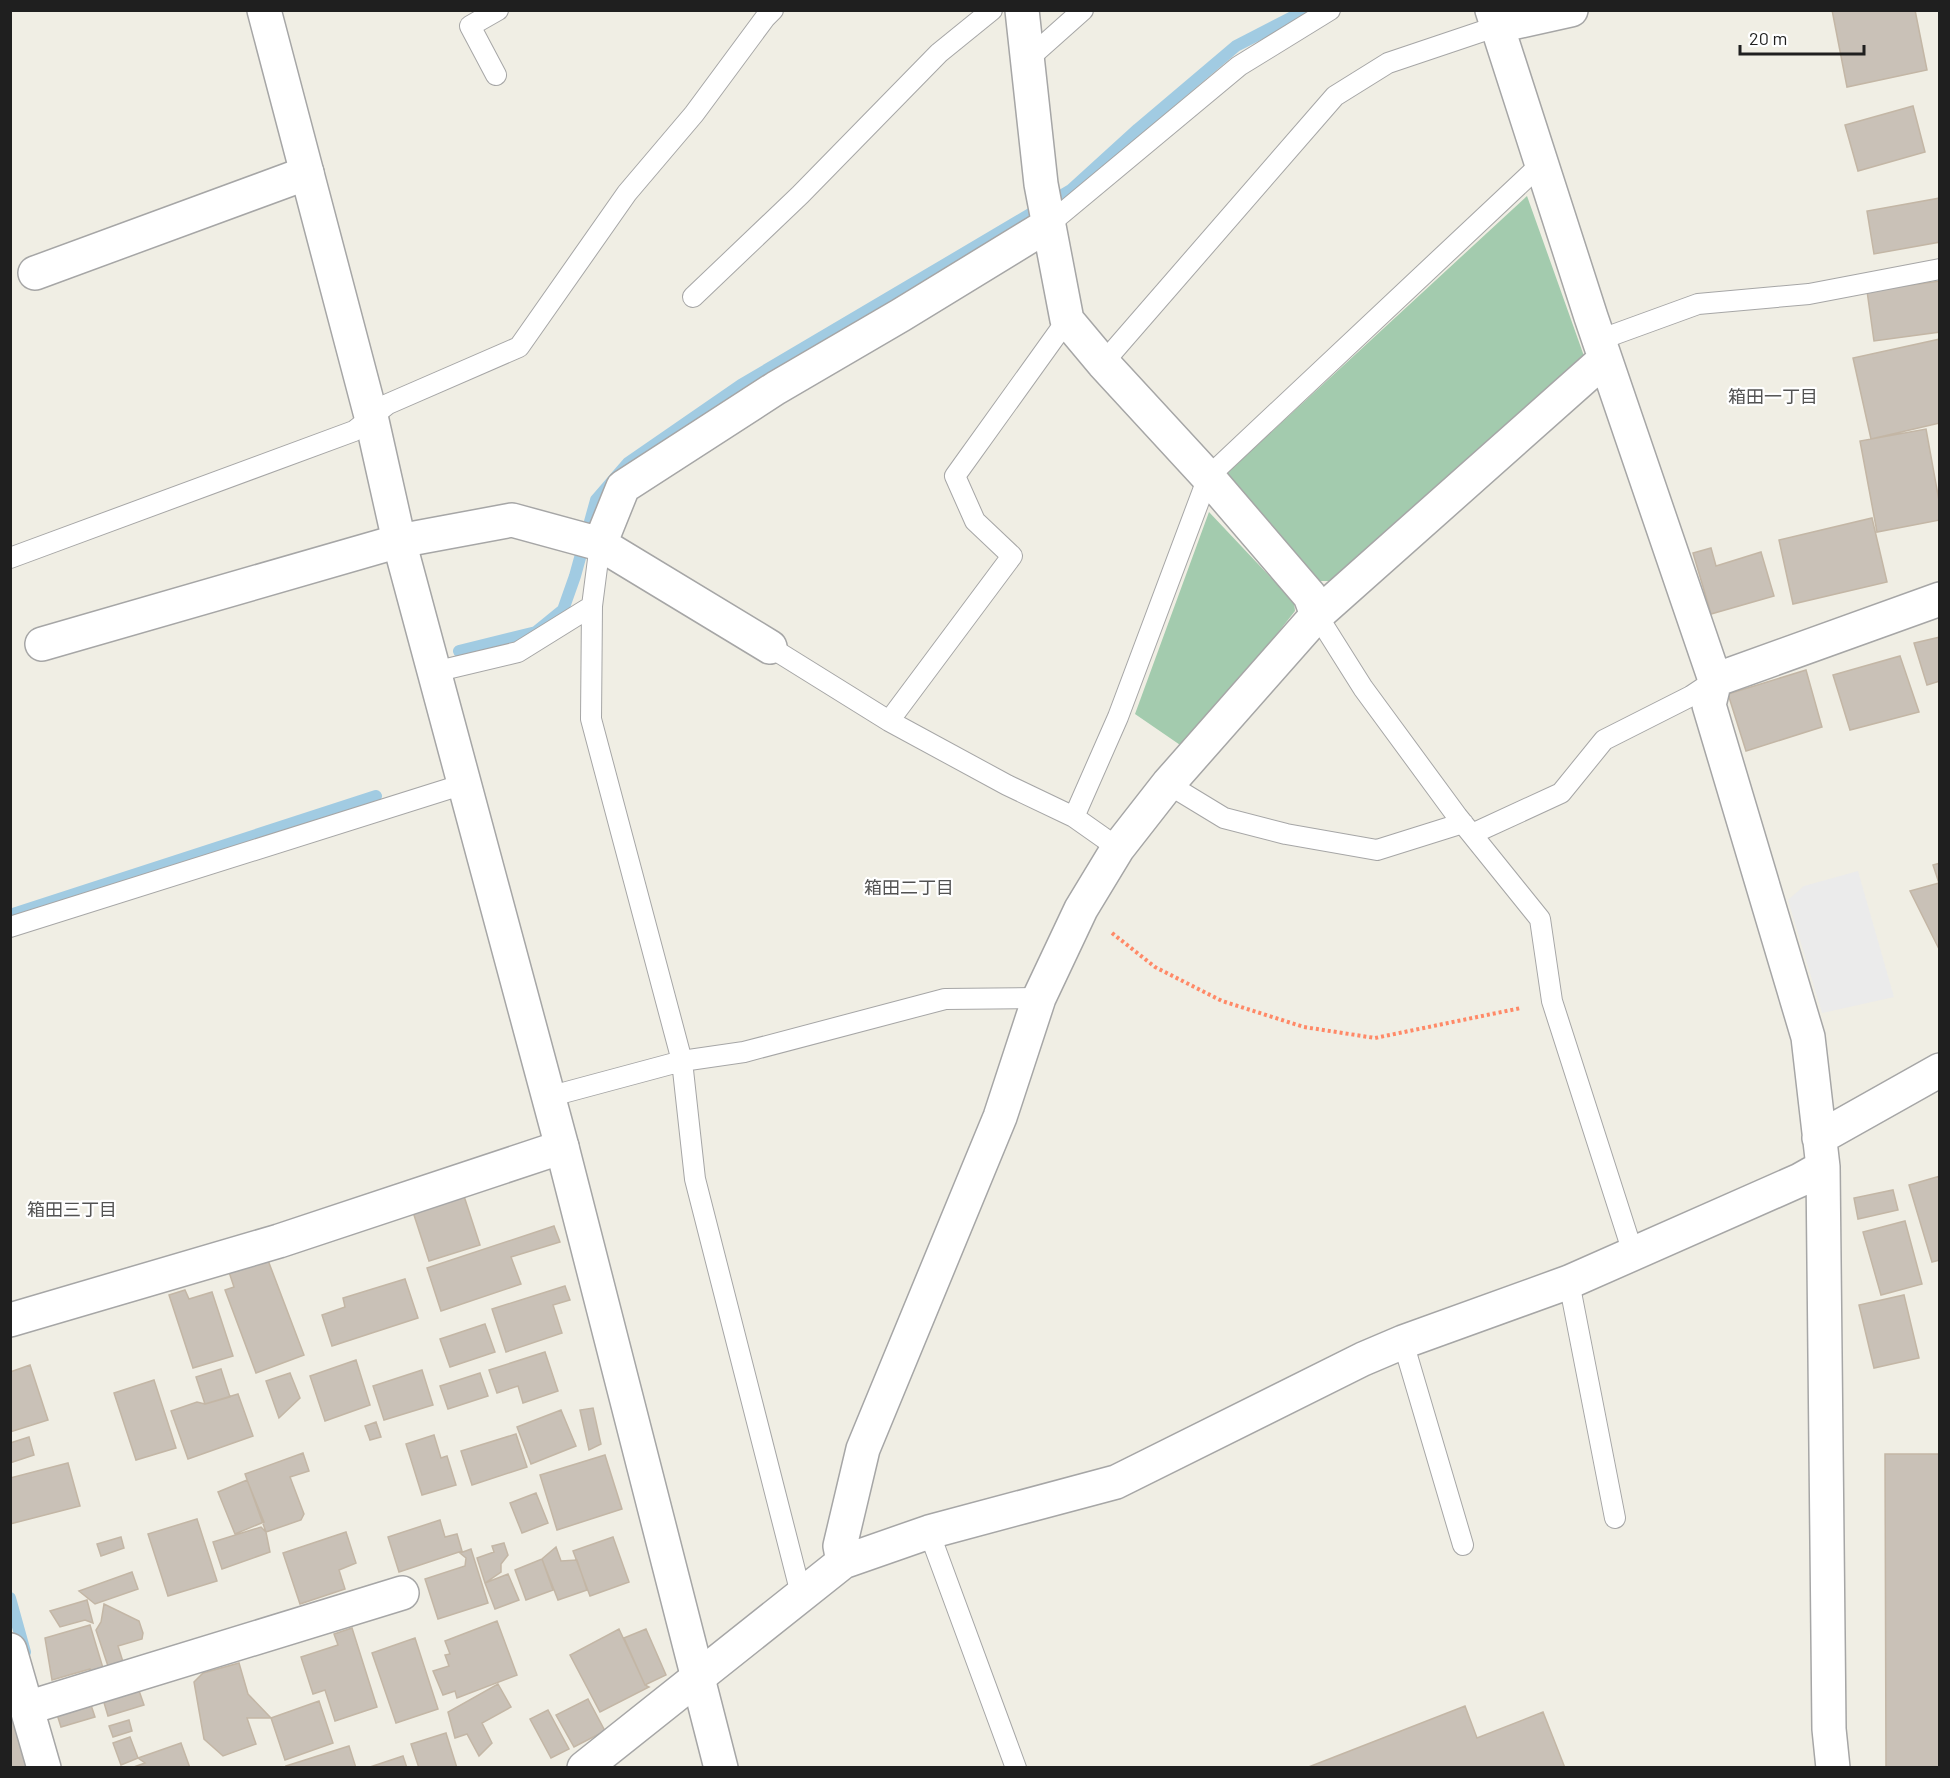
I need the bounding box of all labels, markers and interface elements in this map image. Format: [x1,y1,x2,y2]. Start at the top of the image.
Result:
scale bar [1740,18,1864,56]
text: 20 m [1749,27,1787,49]
district label: 箱田一丁目 [1728,385,1818,407]
district label: 箱田二丁目 [864,876,954,898]
district label: 箱田三丁目 [27,1198,117,1220]

